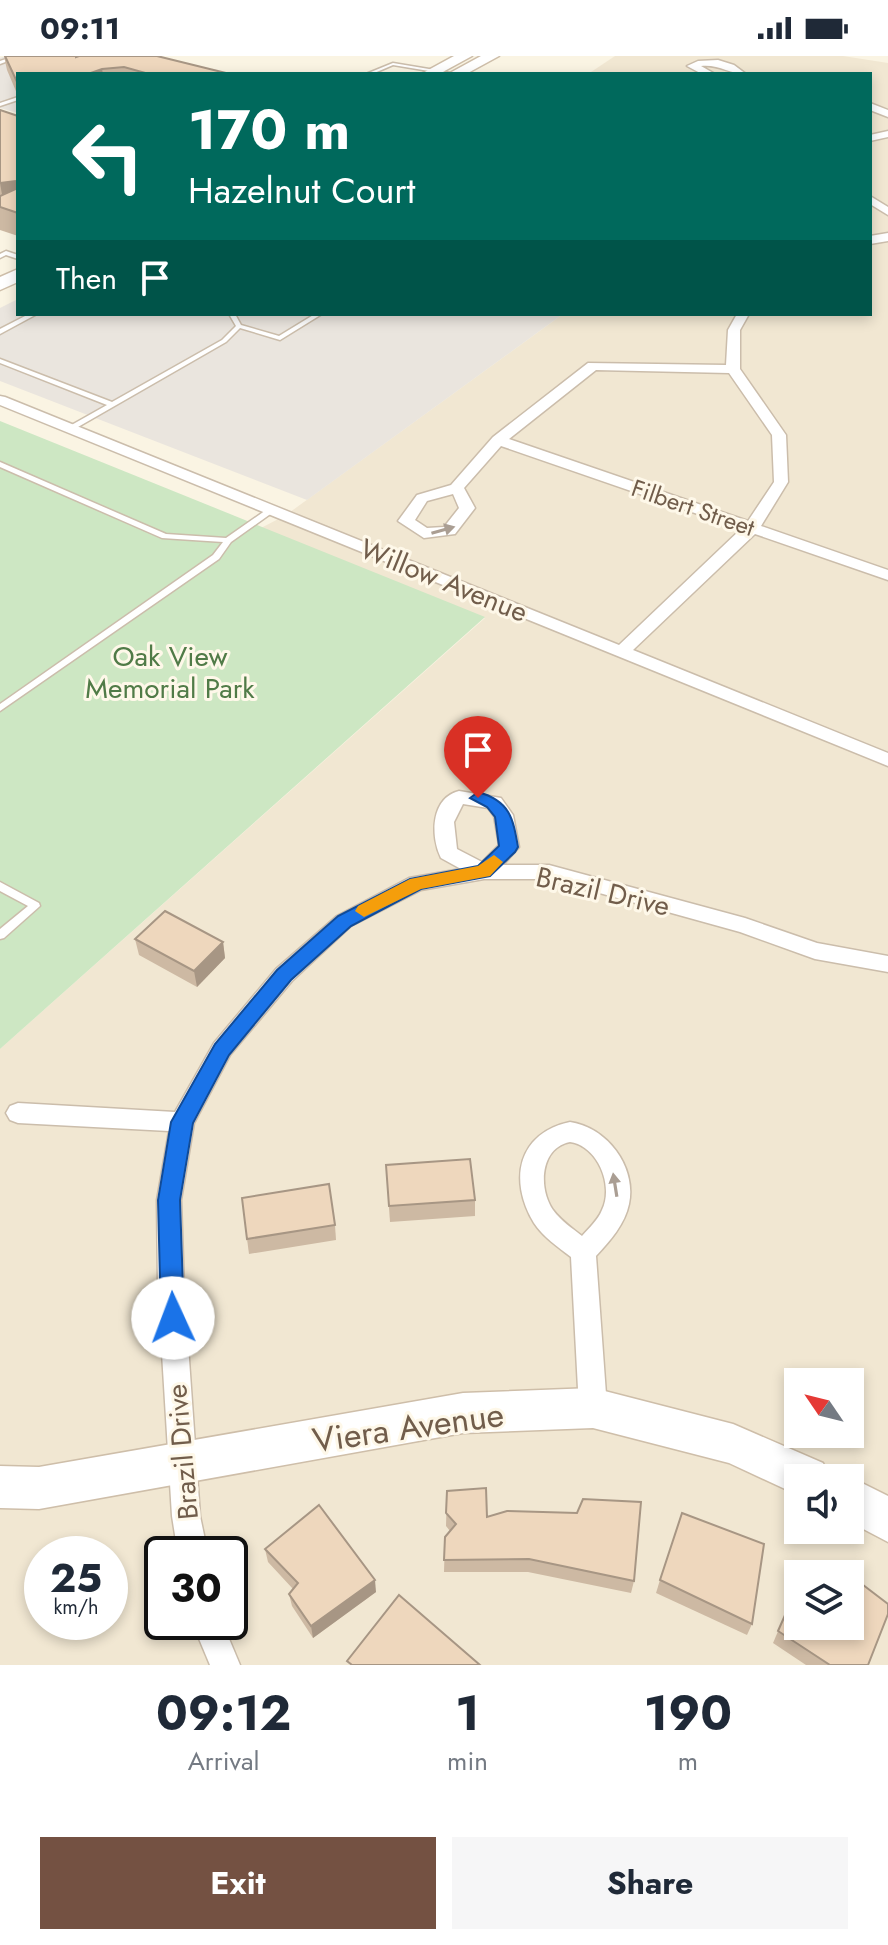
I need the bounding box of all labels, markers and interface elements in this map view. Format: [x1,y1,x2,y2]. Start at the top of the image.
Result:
text: 09:11 [40,7,120,50]
text: 170 m [188,89,350,170]
icon: left [56,104,160,208]
text: Hazelnut Court [188,164,415,216]
icon: arrive [133,256,177,300]
text: Then [56,257,117,300]
street label: Filbert Street [627,470,760,545]
one-way arrow [431,523,456,535]
street label: Willow Avenue [354,528,534,633]
park label: Oak View Memorial Park [85,636,255,709]
pin [444,716,512,798]
icon: arrive [456,728,500,772]
street label: Brazil Drive [532,856,674,927]
one-way arrow [608,1173,620,1198]
position arrow [131,1276,215,1360]
north arrow [784,1368,864,1448]
map controls [784,1368,864,1640]
street label: Brazil Drive [156,1382,209,1521]
street label: Viera Avenue [309,1390,507,1465]
button: sound [784,1464,864,1544]
speed limit sign: 30 [144,1536,248,1640]
text: 25 [50,1549,102,1607]
button: layers [784,1560,864,1640]
text: km/h [53,1593,99,1622]
text: 09:12 [156,1679,291,1748]
text: 1 [455,1679,480,1748]
text: 190 [644,1679,732,1748]
text: Arrival [188,1742,259,1780]
text: min [447,1742,488,1780]
text: m [678,1742,698,1780]
button: Exit [40,1837,436,1929]
button: Share [452,1837,848,1929]

